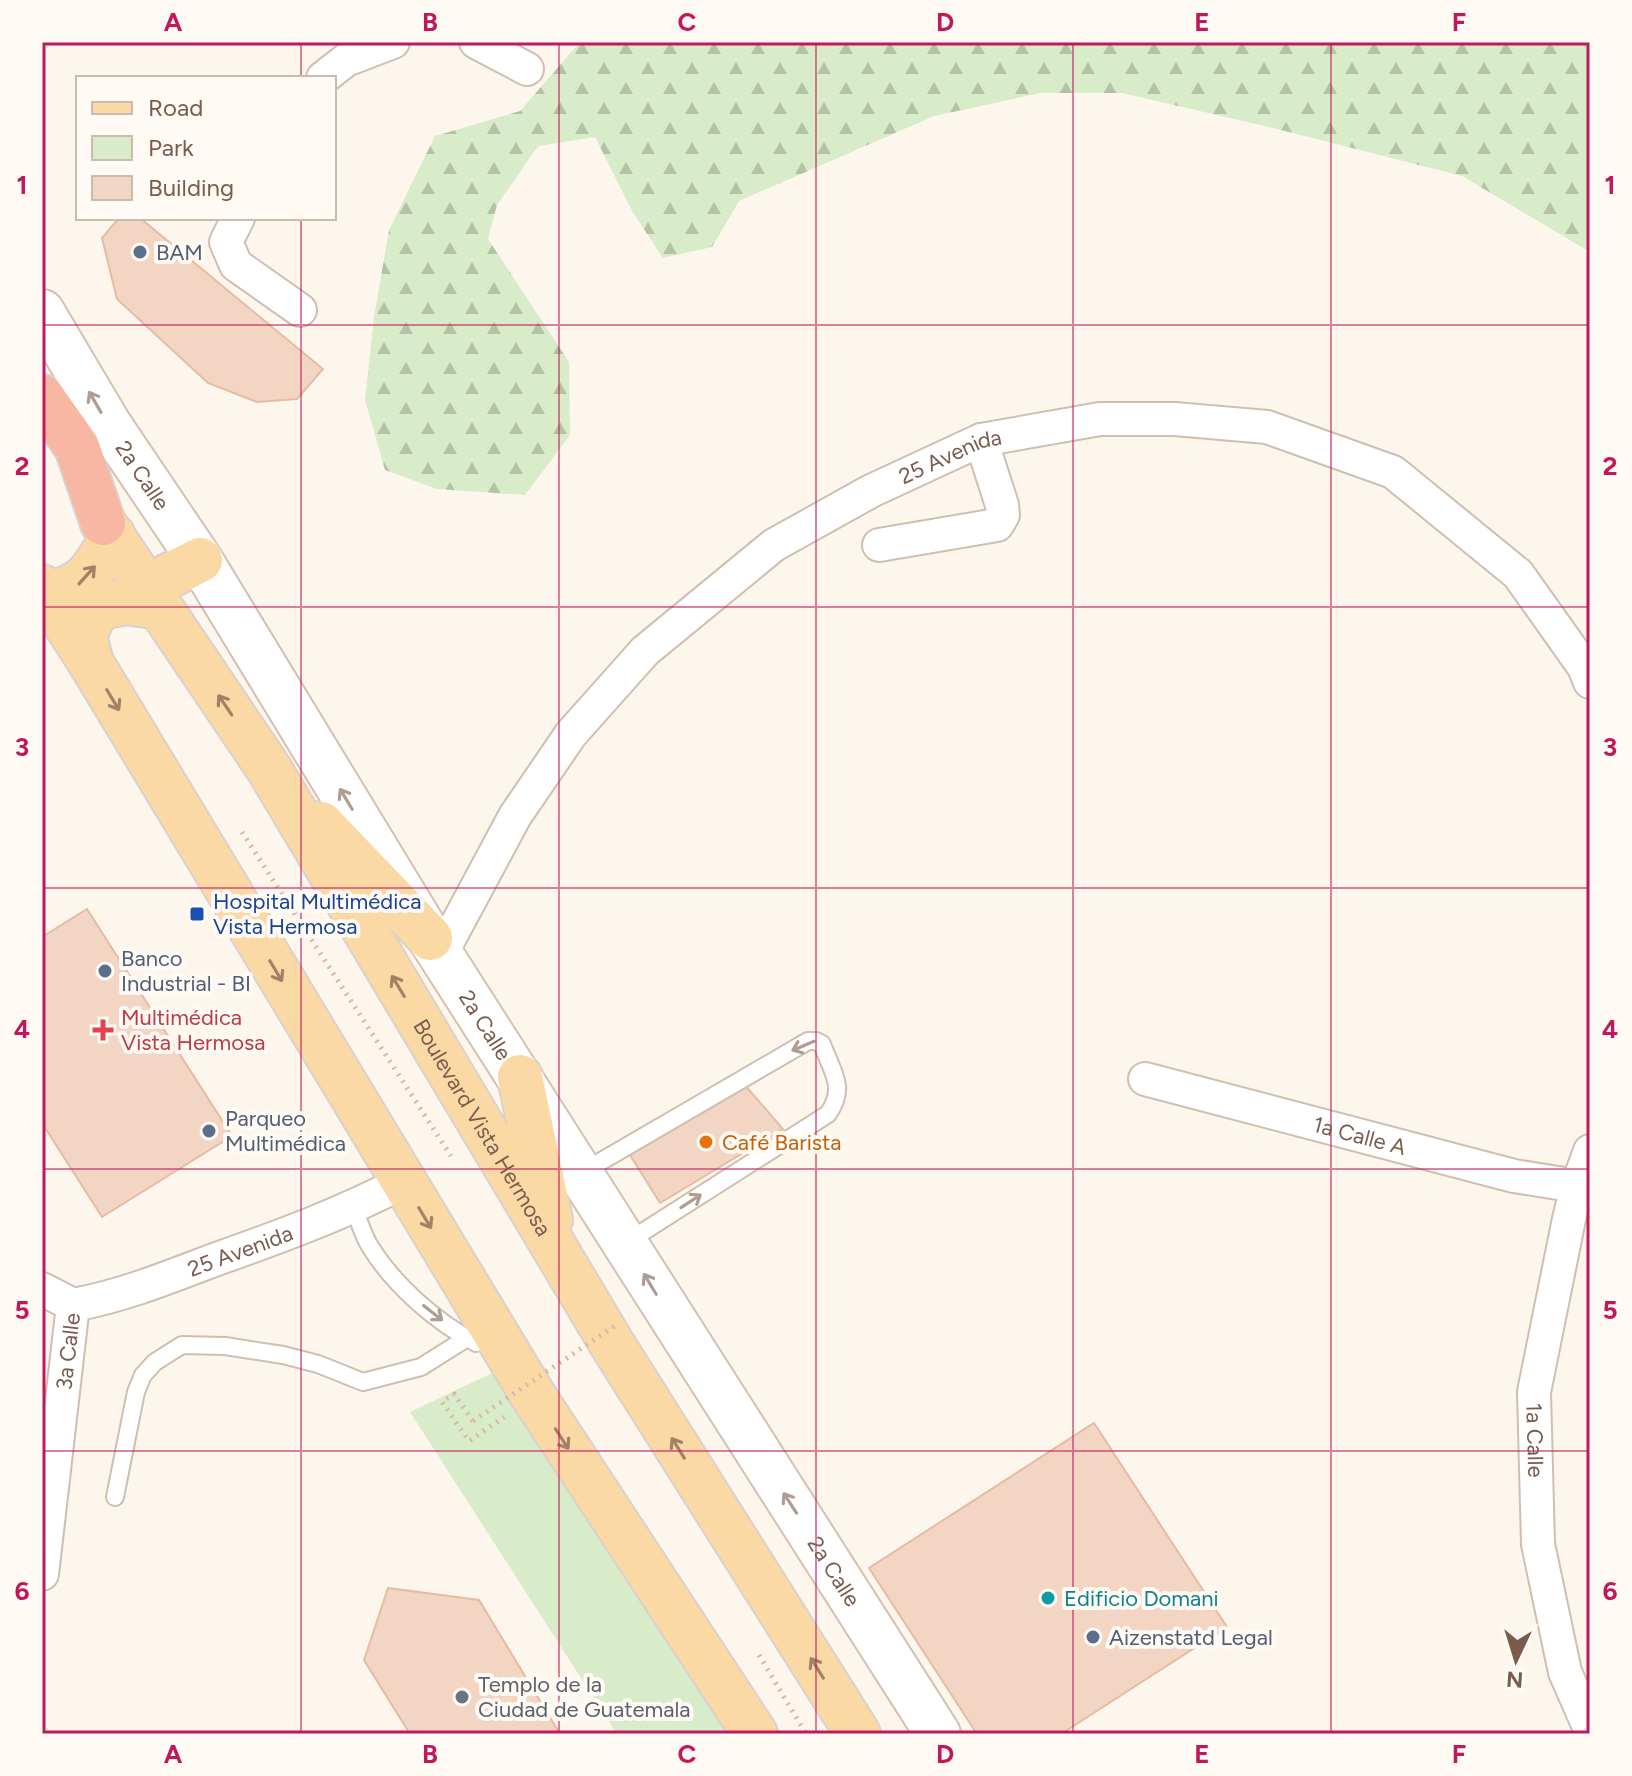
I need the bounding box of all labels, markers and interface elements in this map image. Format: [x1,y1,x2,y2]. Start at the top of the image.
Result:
text: A [164,6,183,38]
text: B [422,6,438,38]
text: C [678,6,697,38]
text: D [936,6,954,38]
text: E [1194,6,1210,38]
text: F [1452,6,1466,38]
legend [76,76,336,220]
text: Road [148,93,203,122]
text: Park [148,133,194,162]
text: 1 [17,169,27,201]
text: 1 [1605,169,1615,201]
text: Building [148,173,234,202]
place label: BAM [156,239,203,266]
marker: BAM [131,243,149,261]
one-way arrow [87,391,103,414]
street label: 25 Avenida [895,424,1004,490]
street label: 2a Calle [110,436,175,515]
text: 2 [14,450,30,482]
text: 2 [1602,450,1618,482]
one-way arrow [78,565,96,585]
one-way arrow [106,688,122,711]
one-way arrow [217,694,234,716]
text: 3 [15,731,29,763]
text: 3 [1603,731,1617,763]
one-way arrow [337,788,353,811]
place label: Hospital Multimédica Vista Hermosa [213,888,421,940]
marker: Hospital Multimédica Vista Hermosa [188,905,206,923]
place label: Banco Industrial - BI [121,945,251,997]
one-way arrow [268,959,284,982]
marker: Banco Industrial - BI [96,962,114,980]
one-way arrow [390,975,406,998]
street label: 2a Calle [453,985,517,1065]
place label: Multimédica Vista Hermosa [121,1004,265,1056]
text: 4 [14,1013,30,1045]
text: 4 [1602,1013,1618,1045]
street label: Boulevard Vista Hermosa [407,1014,557,1241]
marker: Multimédica Vista Hermosa [92,1019,114,1041]
one-way arrow [791,1040,815,1054]
place label: Parqueo Multimédica [225,1105,346,1157]
street label: 1a Calle A [1310,1111,1409,1161]
marker: Parqueo Multimédica [200,1122,218,1140]
place label: Café Barista [722,1129,842,1156]
marker: Café Barista [697,1133,715,1151]
one-way arrow [679,1192,702,1208]
one-way arrow [417,1206,433,1229]
street label: 25 Avenida [184,1219,297,1283]
one-way arrow [642,1273,658,1296]
text: 5 [14,1294,30,1326]
text: 5 [1602,1294,1618,1326]
one-way arrow [422,1304,443,1321]
street label: 3a Calle [50,1312,86,1392]
street label: 1a Calle [1520,1403,1549,1478]
one-way arrow [554,1427,570,1450]
one-way arrow [669,1438,686,1460]
one-way arrow [782,1493,798,1515]
street label: 2a Calle [801,1532,866,1612]
text: 6 [14,1575,30,1607]
text: 6 [1602,1575,1618,1607]
place label: Edificio Domani [1064,1585,1219,1612]
marker: Edificio Domani [1039,1589,1057,1607]
north arrow [1476,1620,1556,1700]
place label: Aizenstatd Legal [1109,1624,1273,1651]
marker: Aizenstatd Legal [1084,1628,1102,1646]
one-way arrow [808,1657,824,1680]
text: N [1505,1665,1524,1694]
place label: Templo de la Ciudad de Guatemala [478,1671,691,1723]
marker: Templo de la Ciudad de Guatemala [453,1688,471,1706]
text: A [164,1738,183,1770]
text: B [422,1738,438,1770]
text: C [678,1738,697,1770]
text: D [936,1738,954,1770]
text: E [1194,1738,1210,1770]
text: F [1452,1738,1466,1770]

